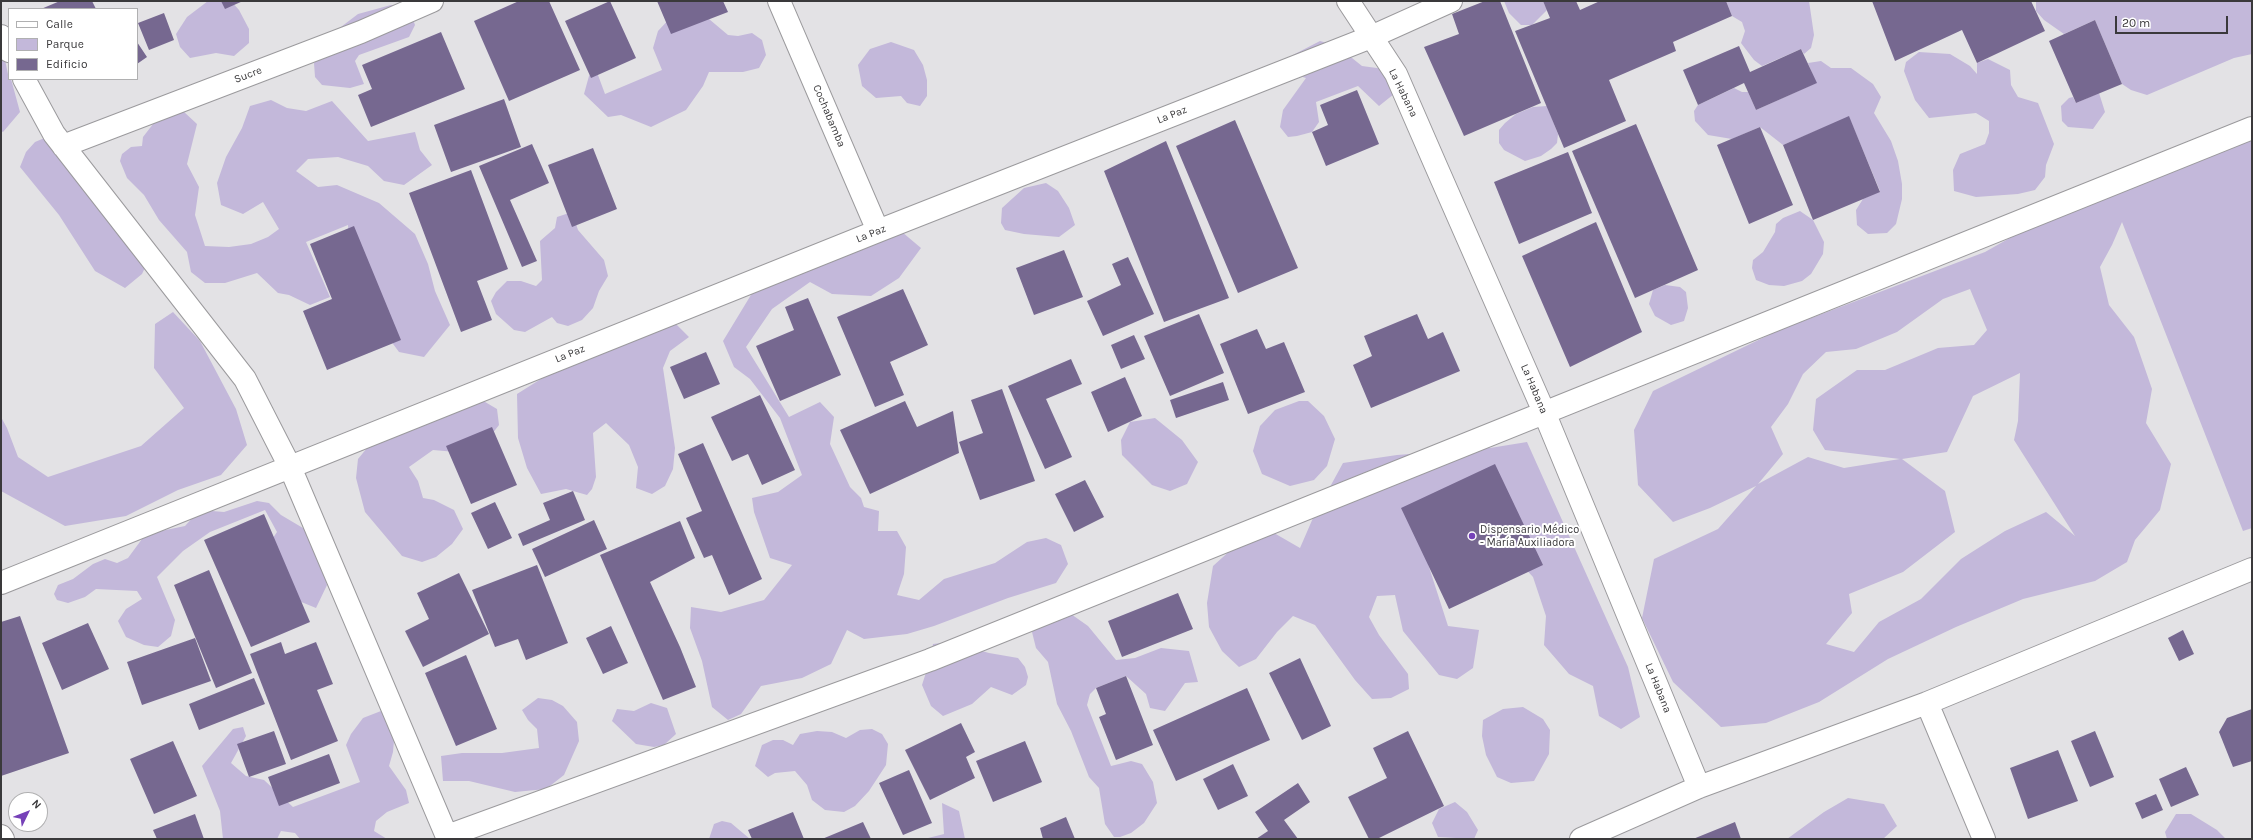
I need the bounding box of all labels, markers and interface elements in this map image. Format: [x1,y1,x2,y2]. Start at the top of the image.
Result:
legend [8,8,138,80]
scale bar [2117,8,2230,34]
text: 20 m [2122,16,2150,30]
text: Calle [46,17,73,31]
text: Parque [46,37,84,51]
text: Edificio [46,57,87,71]
street label: Sucre [232,64,264,86]
street label: La Habana [1386,67,1420,119]
street label: Cochabamba [810,83,848,149]
street label: La Paz [1155,103,1189,127]
street label: La Paz [854,222,888,246]
street label: La Paz [553,342,587,366]
street label: La Habana [1518,362,1550,416]
place label: Dispensario Médico - María Auxiliadora [1480,523,1579,549]
marker: Dispensario Médico - María Auxiliadora [1467,531,1477,541]
street label: La Habana [1642,661,1674,715]
north arrow [8,792,48,832]
text: N [29,797,44,811]

